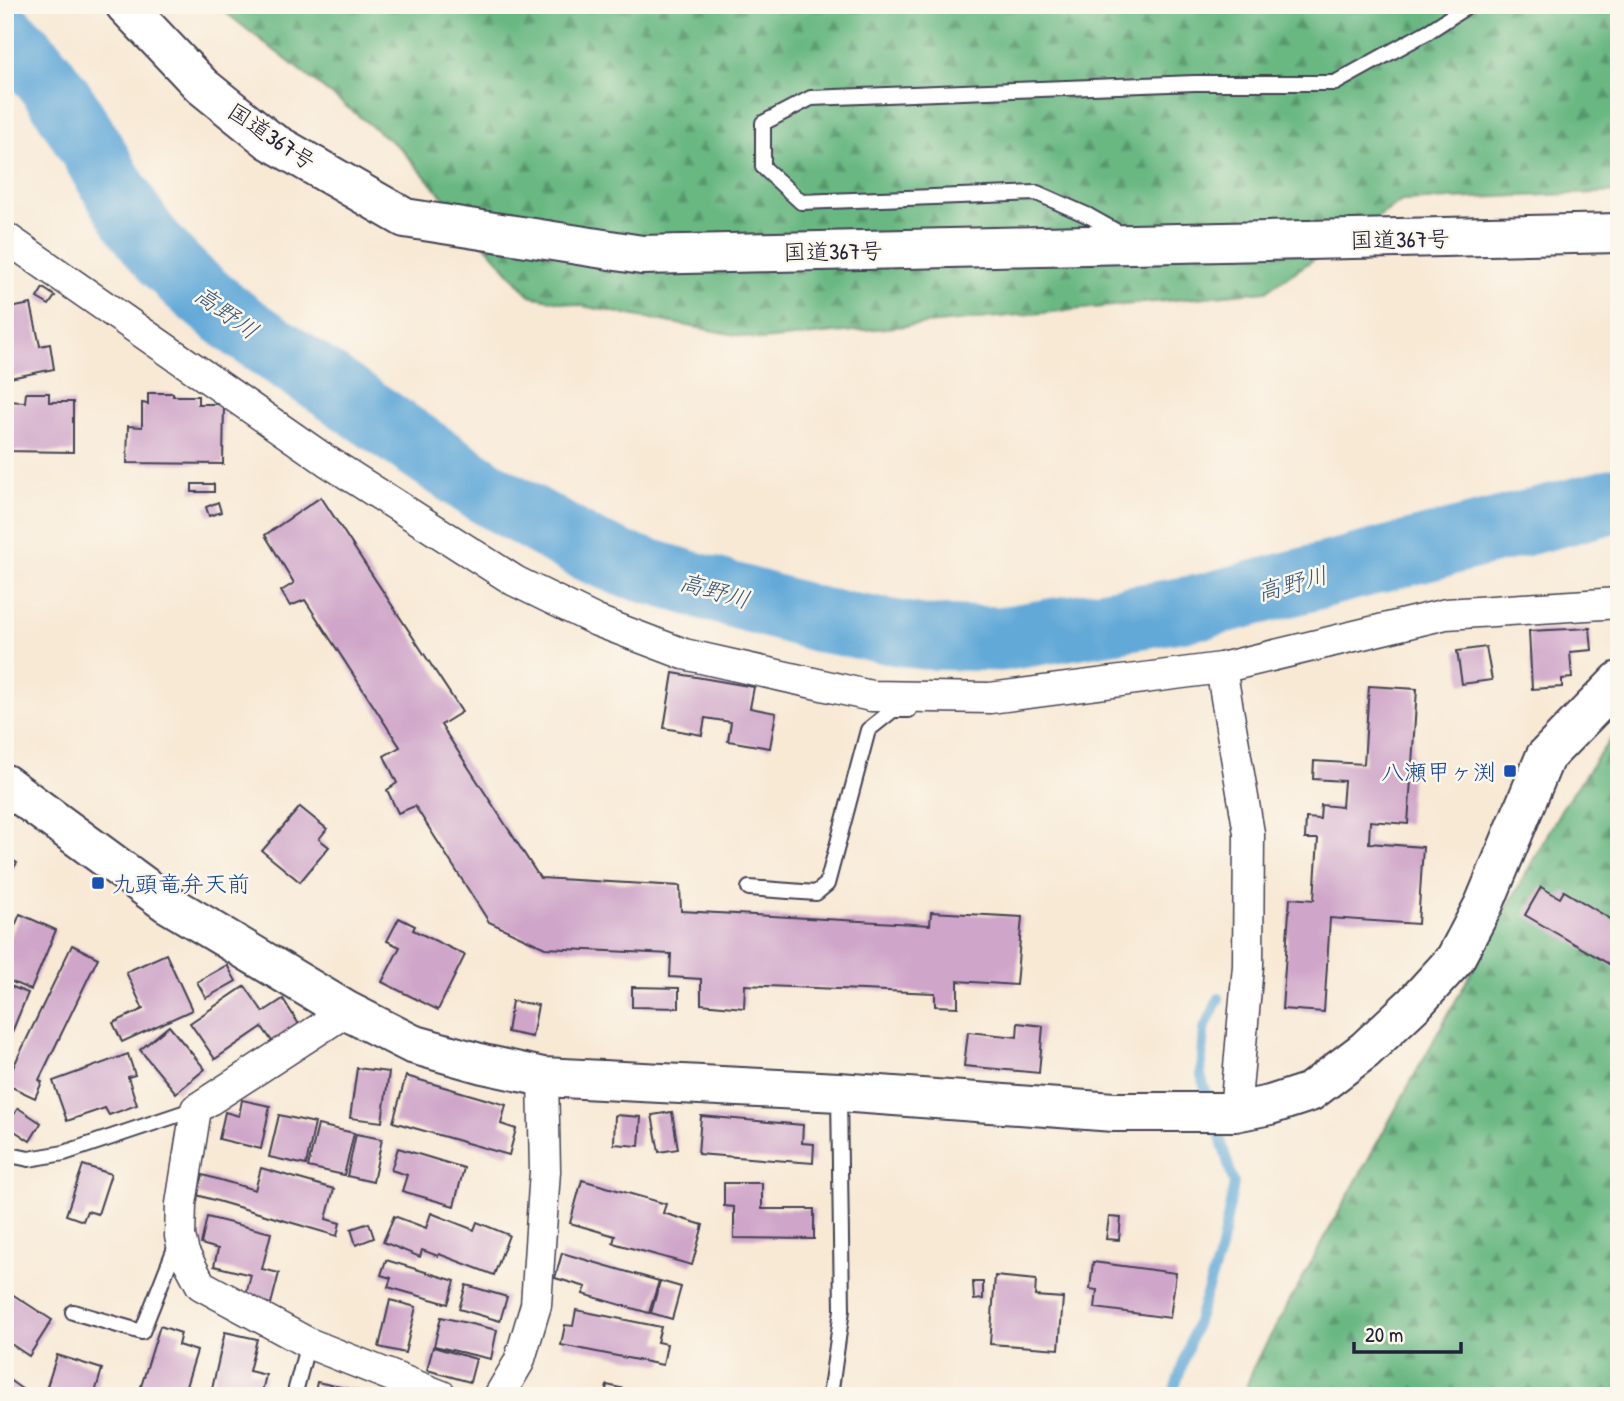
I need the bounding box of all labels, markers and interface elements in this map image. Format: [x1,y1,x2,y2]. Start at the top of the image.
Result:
street label: 国道367号 [222,95,322,177]
street label: 国道367号 [1350,223,1450,255]
street label: 国道367号 [783,235,883,267]
water label: 高野川 [188,278,266,346]
water label: 高野川 [1253,558,1331,608]
water label: 高野川 [676,565,754,615]
place label: 八瀬甲ヶ渕 [1381,756,1496,787]
marker: 八瀬甲ヶ渕 [1502,763,1518,779]
place label: 九頭竜弁天前 [112,868,250,899]
marker: 九頭竜弁天前 [90,875,106,891]
scale bar [1354,1310,1461,1354]
text: 20 m [1365,1320,1403,1349]

